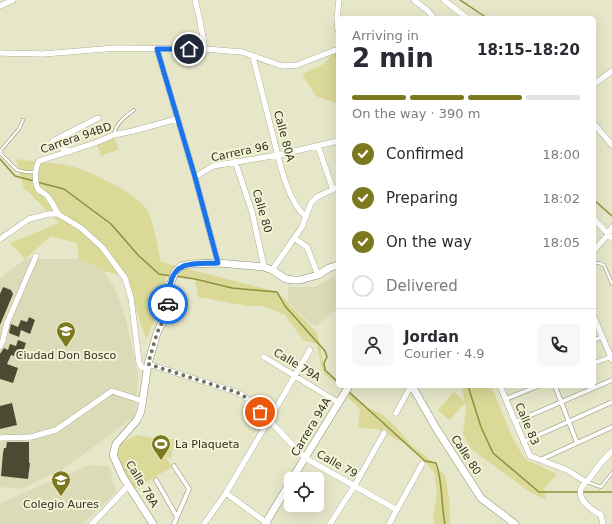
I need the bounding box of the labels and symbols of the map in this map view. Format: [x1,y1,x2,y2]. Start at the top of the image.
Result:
pin [172,32,206,66]
street label: Calle 80A [271,109,297,163]
street label: Carrera 94BD [39,120,113,156]
street label: Carrera 96 [210,140,270,164]
street label: Calle 80 [250,188,274,234]
courier [148,284,188,324]
school or university icon: Ciudad Don Bosco [55,320,77,348]
street label: Calle 79A [271,346,323,384]
place label: Ciudad Don Bosco [16,349,116,362]
pin [243,395,277,429]
street label: Carrera 94A [288,395,334,459]
street label: Calle 83 [512,401,542,447]
sports icon: La Plaqueta [150,433,172,461]
street label: Calle 80 [448,433,484,477]
place label: La Plaqueta [175,438,240,451]
street label: Calle 79 [314,447,360,481]
street label: Calle 78A [123,458,161,510]
school or university icon: Colegio Aures [50,469,72,497]
place label: Colegio Aures [23,498,99,511]

